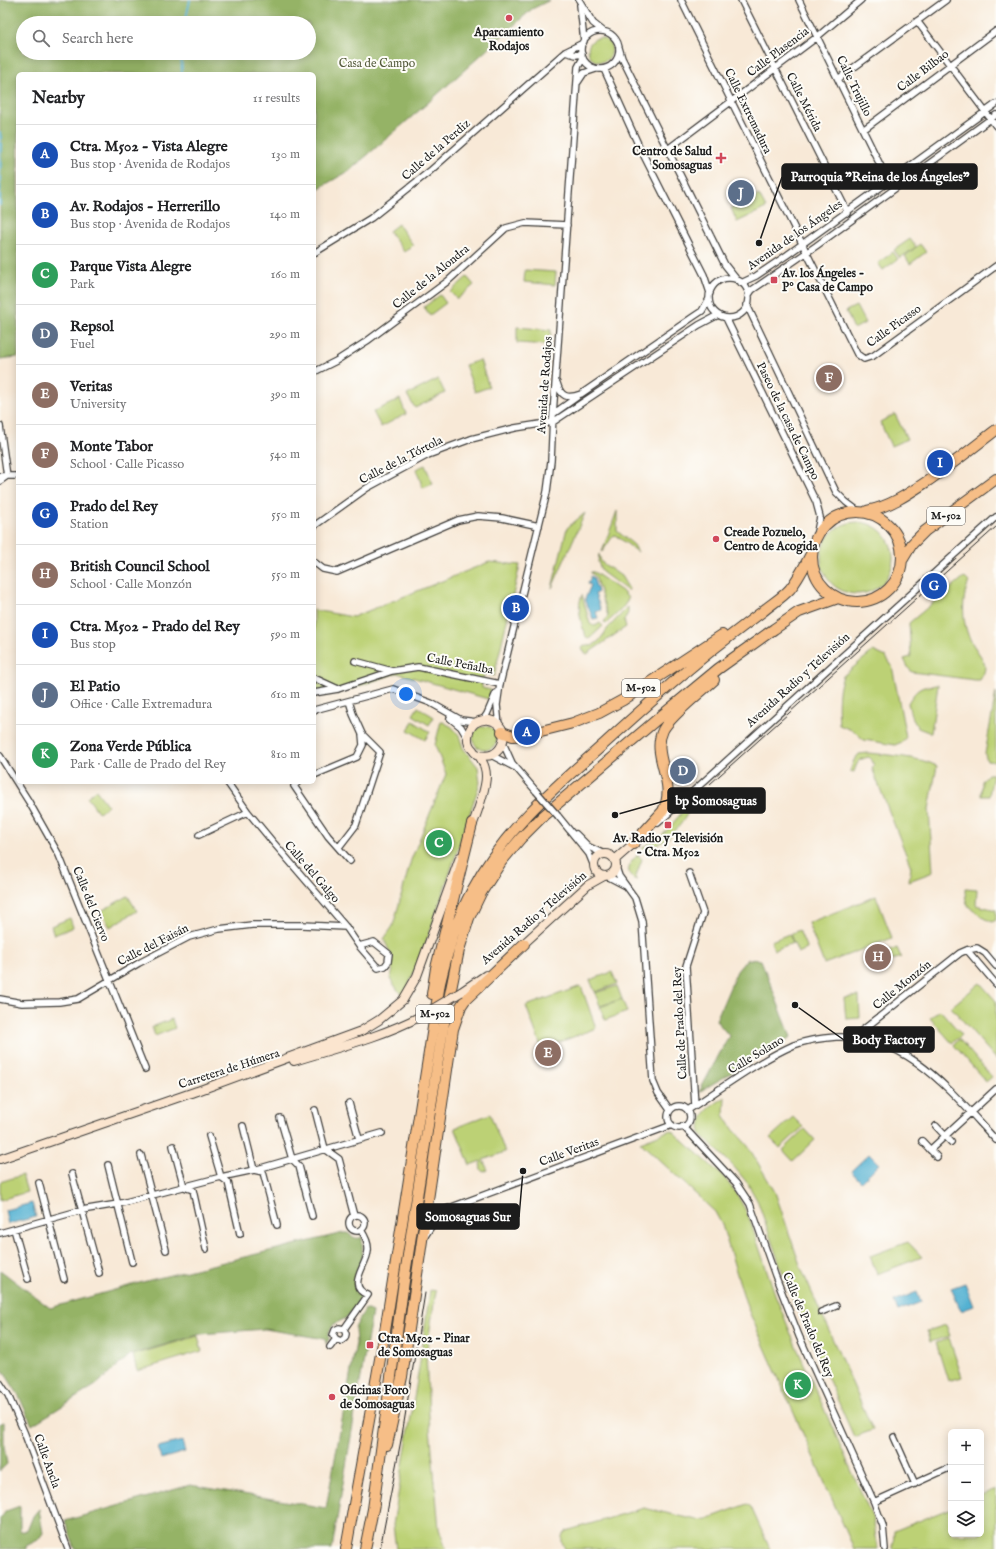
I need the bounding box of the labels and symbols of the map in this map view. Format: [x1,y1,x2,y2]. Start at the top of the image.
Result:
marker: Aparcamiento Rodajos [504,13,514,23]
street label: Calle Plasencia [744,23,813,80]
place label: Aparcamiento Rodajos [473,25,544,55]
street label: Calle Bilbao [894,46,952,95]
street label: Calle Trujillo [833,53,875,119]
park label: Casa de Campo [339,56,416,72]
street label: Calle Extremadura [721,66,776,157]
street label: Calle Mérida [783,70,826,135]
street label: Calle de la Perdiz [399,116,474,184]
place label: Centro de Salud Somosaguas [632,144,713,174]
marker: Centro de Salud Somosaguas [715,152,727,164]
callout: Parroquia "Reina de los Ángeles" [782,164,977,189]
text: Parroquia "Reina de los Ángeles" [791,169,970,186]
pin: J [728,178,754,208]
street label: Avenida de los Ángeles [743,196,846,274]
street label: Calle de la Alondra [390,241,473,312]
place label: Av. los Ángeles - Pº Casa de Campo [781,265,874,296]
marker: Av. los Ángeles - Pº Casa de Campo [769,275,779,285]
street label: Calle Picasso [864,301,925,351]
street label: Avenida de Rodajos [534,336,556,435]
street label: Paseo de la casa de Campo [752,360,823,483]
pin: F [816,363,842,393]
street label: Calle de la Tórtola [357,432,446,487]
pin: I [927,448,953,478]
road number: M-502 [927,507,965,525]
place label: Creade Pozuelo, Centro de Acogida [724,525,818,555]
marker: Creade Pozuelo, Centro de Acogida [711,534,721,544]
pin: G [921,571,947,601]
pin: B [503,593,529,623]
street label: Avenida Radio y Televisión [742,629,853,731]
street label: Calle Peñalba [426,650,495,678]
road number: M-502 [622,679,660,697]
your location [396,684,416,704]
pin: A [514,717,540,747]
pin: D [670,756,696,786]
callout: bp Somosaguas [668,788,765,813]
text: bp Somosaguas [674,793,757,810]
marker: Av. Radio y Televisión - Ctra. M502 [663,820,673,830]
pin: C [426,828,452,858]
place label: Av. Radio y Televisión - Ctra. M502 [612,831,724,860]
street label: Calle del Galgo [281,838,343,906]
street label: Calle del Ciervo [69,864,113,944]
street label: Avenida Radio y Televisión [478,868,590,968]
street label: Calle del Faisán [115,920,192,969]
pin: H [865,942,891,972]
street label: Calle Monzón [870,957,935,1013]
street label: Calle de Prado del Rey [670,966,690,1080]
road number: M-502 [416,1005,454,1023]
callout: Body Factory [844,1027,934,1052]
street label: Calle Solano [725,1032,787,1077]
text: Body Factory [852,1032,926,1049]
pin: E [535,1038,561,1068]
street label: Carretera de Húmera [177,1045,282,1092]
street label: Calle Veritas [537,1134,601,1170]
callout: Somosaguas Sur [417,1204,519,1229]
text: Somosaguas Sur [425,1209,511,1226]
street label: Calle de Prado del Rey [779,1270,837,1380]
place label: Ctra. M502 - Pinar de Somosaguas [378,1331,470,1361]
marker: Ctra. M502 - Pinar de Somosaguas [365,1340,375,1350]
pin: K [785,1370,811,1400]
place label: Oficinas Foro de Somosaguas [340,1383,415,1413]
marker: Oficinas Foro de Somosaguas [327,1392,337,1402]
street label: Calle Ancla [30,1432,64,1491]

